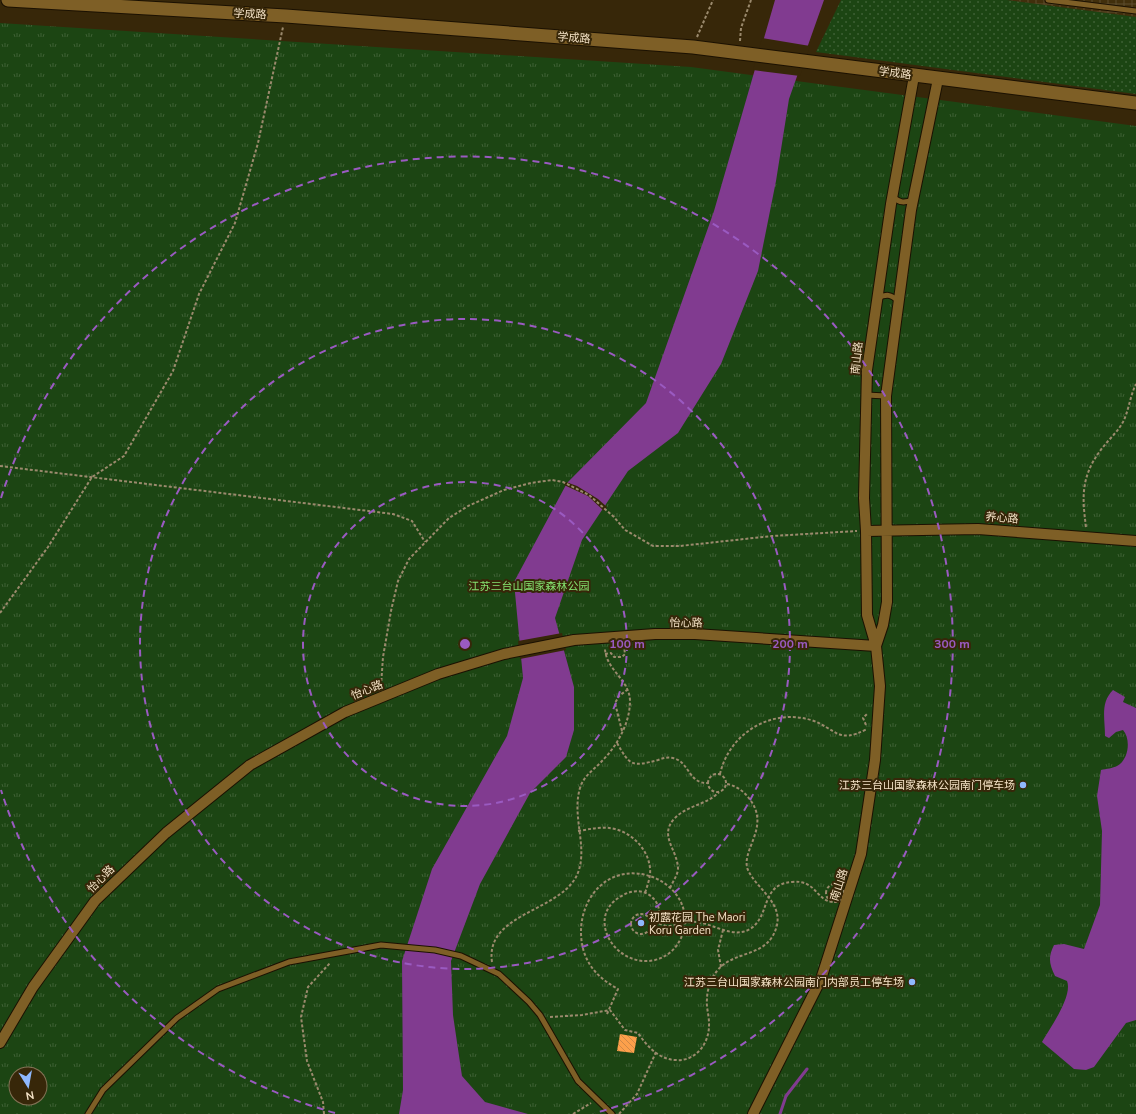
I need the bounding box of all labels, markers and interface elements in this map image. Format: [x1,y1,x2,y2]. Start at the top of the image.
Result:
street label: 学成路 [233,6,267,22]
street label: 学成路 [557,29,591,47]
street label: 学成路 [878,64,912,82]
street label: 南山路 [848,341,866,375]
street label: 养心路 [985,509,1019,527]
park label: 江苏三台山国家森林公园 [469,579,590,594]
street label: 怡心路 [669,615,703,631]
text: 100 m [609,636,645,652]
text: 200 m [772,636,808,652]
text: 300 m [934,636,970,652]
centre of rings [458,637,472,651]
street label: 怡心路 [349,677,385,703]
place label: 江苏三台山国家森林公园南门停车场 [839,778,1015,793]
marker: 江苏三台山国家森林公园南门停车场 [1018,780,1028,790]
street label: 怡心路 [84,862,118,896]
street label: 南山路 [827,867,851,903]
place label: 初露花园 The Maori Koru Garden [649,910,745,938]
marker: 初露花园 The Maori Koru Garden [636,918,646,928]
place label: 江苏三台山国家森林公园南门内部员工停车场 [684,975,904,990]
marker: 江苏三台山国家森林公园南门内部员工停车场 [907,977,917,987]
north arrow [8,1066,48,1106]
text: N [24,1087,35,1103]

